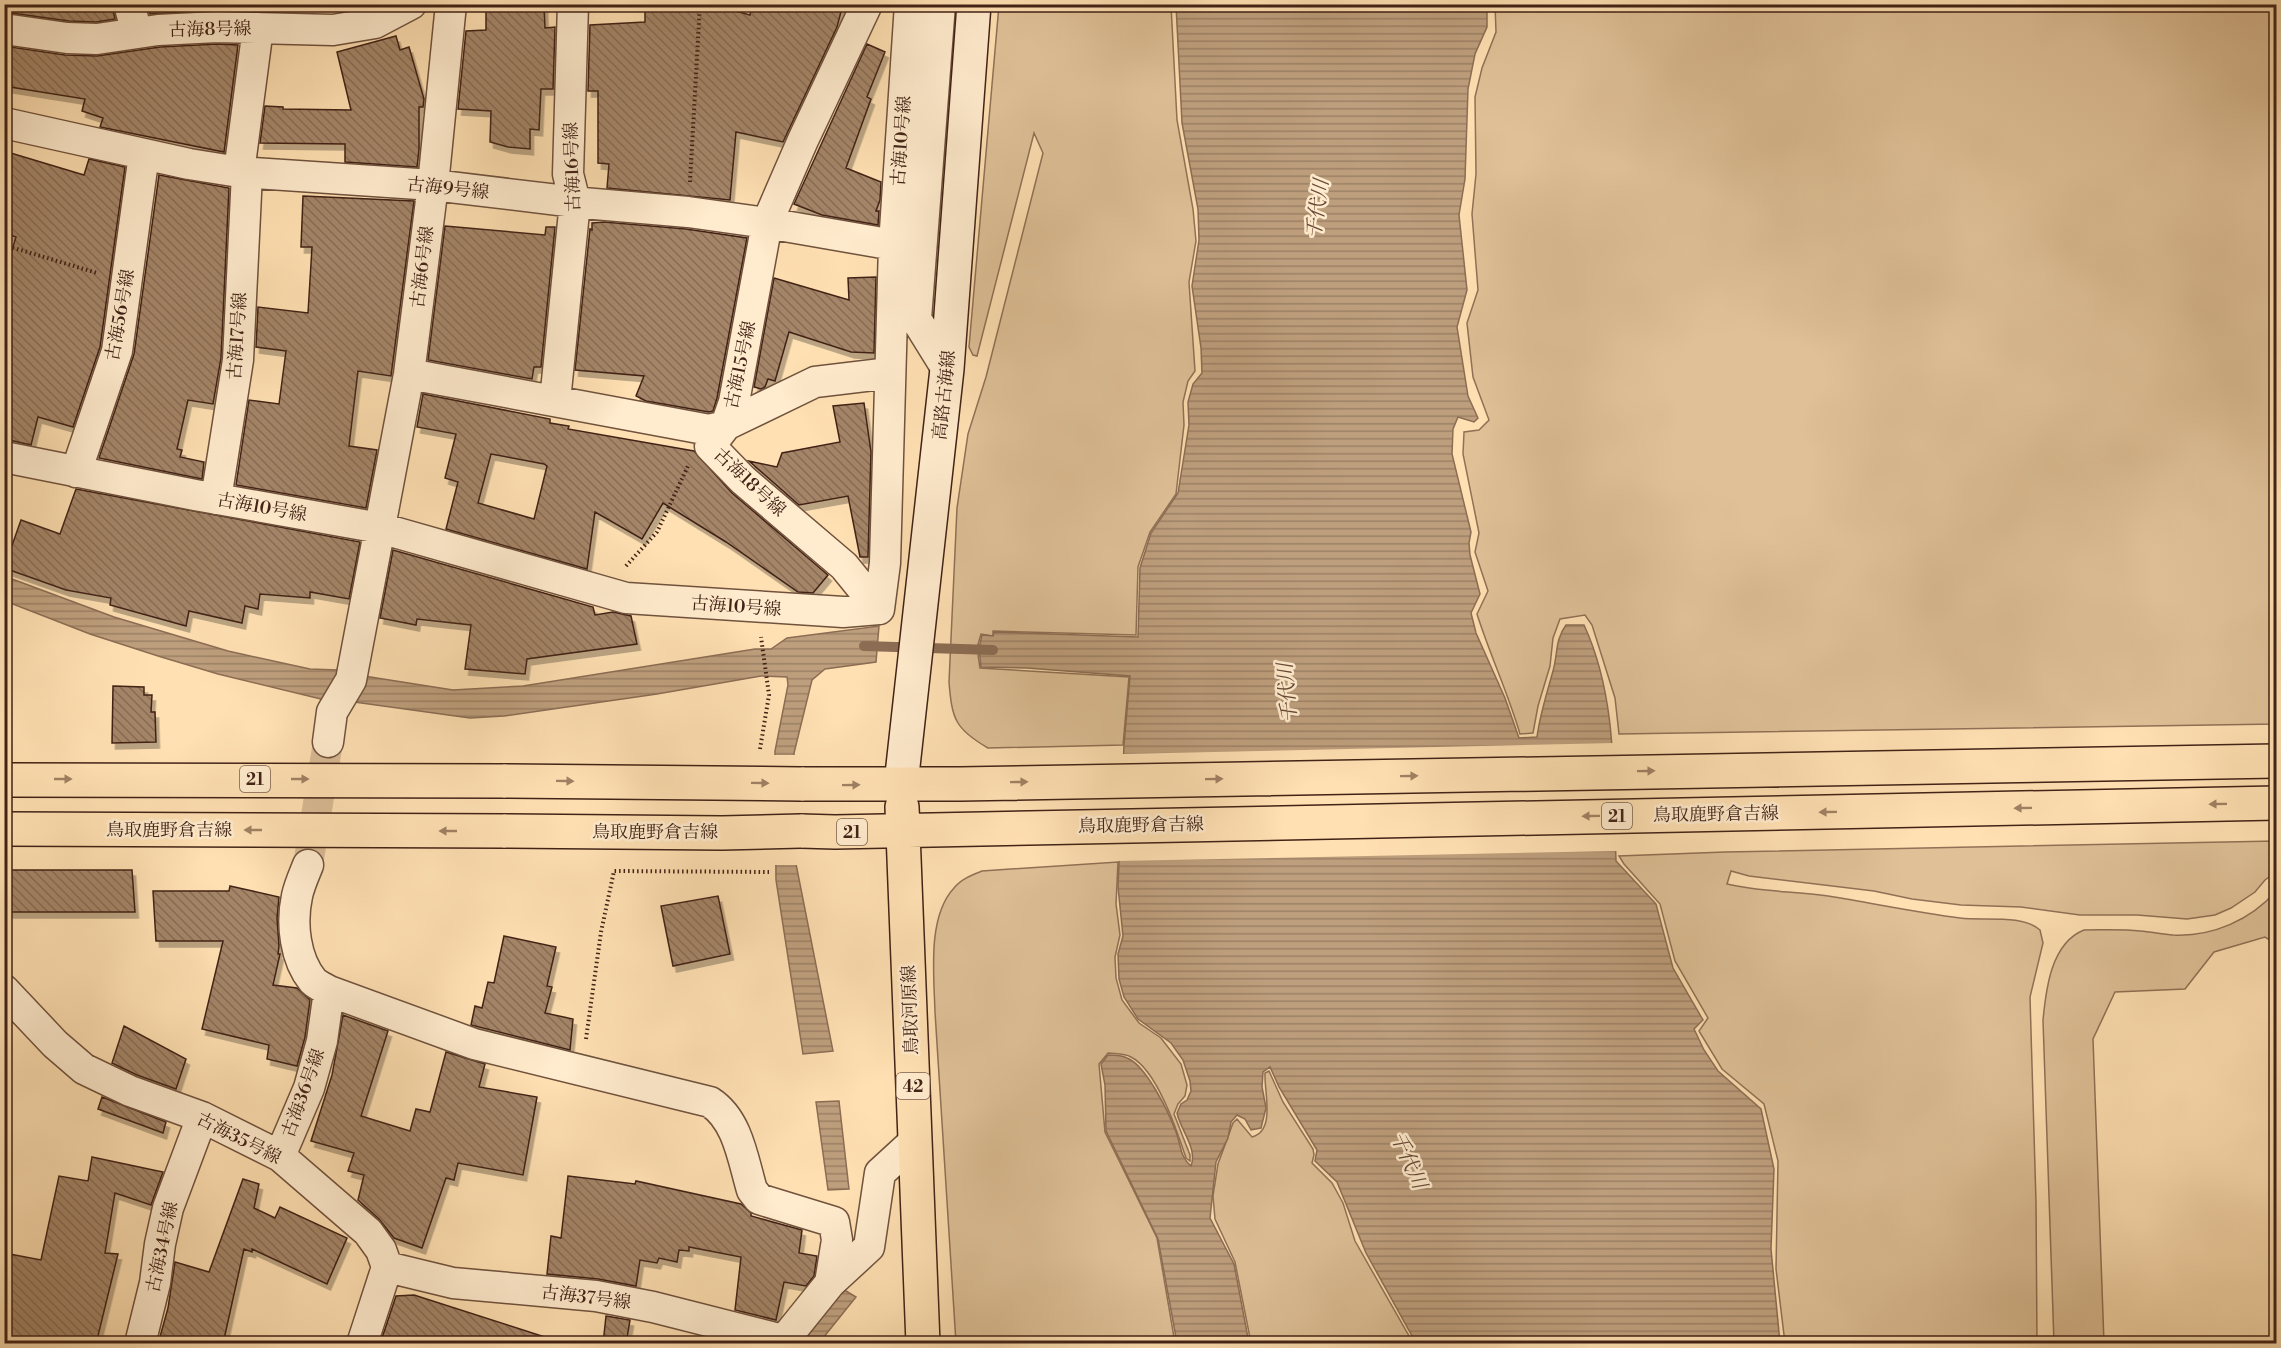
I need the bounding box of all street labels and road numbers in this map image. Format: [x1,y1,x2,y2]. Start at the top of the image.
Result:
street label: 古海8号線 [168,17,252,42]
street label: 古海10号線 [887,95,916,187]
street label: 古海16号線 [559,122,586,212]
street label: 古海9号線 [406,173,490,204]
street label: 古海6号線 [406,225,439,310]
street label: 古海56号線 [101,267,140,363]
street label: 古海17号線 [223,291,252,381]
street label: 古海15号線 [720,319,761,411]
street label: 高路古海線 [928,349,961,441]
street label: 古海18号線 [709,443,791,522]
street label: 古海10号線 [215,488,309,527]
street label: 古海10号線 [690,592,782,621]
road number: 21 [240,766,270,792]
street label: 鳥取鹿野倉吉線 [1653,802,1779,827]
road number: 21 [1602,803,1632,829]
street label: 鳥取鹿野倉吉線 [1078,813,1204,838]
street label: 鳥取鹿野倉吉線 [106,819,232,842]
road number: 21 [837,819,867,845]
street label: 鳥取鹿野倉吉線 [592,821,718,844]
street label: 鳥取河原線 [897,965,924,1055]
street label: 古海36号線 [277,1046,330,1141]
road number: 42 [896,1073,930,1099]
street label: 古海35号線 [193,1107,285,1170]
street label: 古海34号線 [142,1199,183,1295]
street label: 古海37号線 [540,1281,632,1314]

